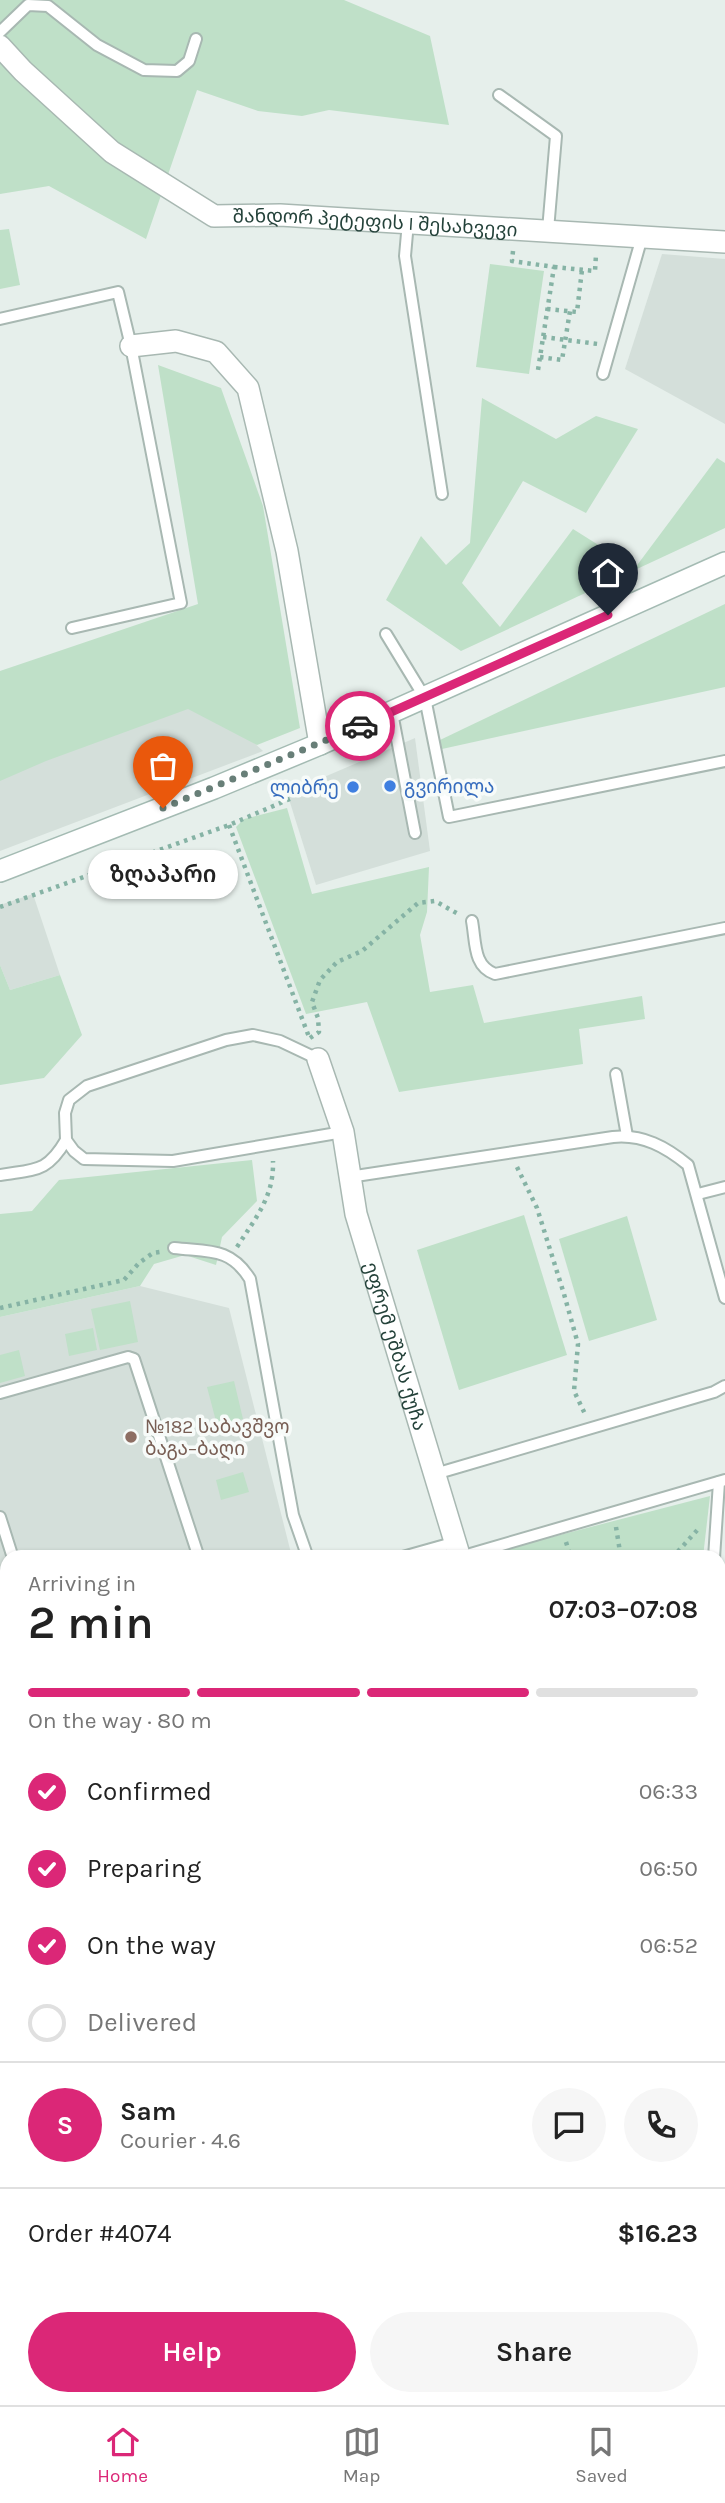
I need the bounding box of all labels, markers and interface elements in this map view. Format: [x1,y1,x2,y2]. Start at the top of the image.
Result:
street label: შანდორ პეტეფის I შესახვევი [233,205,518,241]
pin [578,543,638,615]
icon: home [589,554,627,592]
courier [325,691,395,761]
icon: car [341,707,379,745]
pin [133,736,193,808]
icon: bag [144,747,182,785]
place label: გვირილა [404,776,495,799]
place label: ლიბრე [270,777,339,800]
marker: გვირილა [382,778,398,794]
marker: ლიბრე [345,779,361,795]
callout: ზღაპარი [88,850,238,899]
text: ზღაპარი [110,861,216,888]
street label: ეფრემ ეშბას ქუჩა [359,1259,431,1433]
place label: №182 საბავშვო ბაგა–ბაღი [145,1416,289,1461]
marker: №182 საბავშვო ბაგა–ბაღი [123,1429,139,1445]
text: Arriving in [28,1570,136,1597]
text: 07:03–07:08 [549,1594,698,1625]
text: 2 min [28,1596,154,1650]
text: On the way · 80 m [28,1707,212,1734]
icon: check [28,1773,66,1811]
text: Confirmed [87,1776,212,1807]
text: 06:33 [639,1778,698,1805]
icon: check [28,1850,66,1888]
text: Preparing [87,1853,201,1884]
text: 06:50 [639,1855,698,1882]
icon: check [28,1927,66,1965]
text: On the way [87,1930,216,1961]
text: 06:52 [640,1932,698,1959]
text: Delivered [87,2007,197,2038]
button: chat [532,2088,606,2162]
button: phone [624,2088,698,2162]
text: Sam [120,2096,176,2127]
text: S [57,2110,73,2141]
text: Courier · 4.6 [120,2127,241,2154]
text: Order #4074 [28,2218,171,2249]
text: $16.23 [618,2218,698,2249]
button: Help [28,2312,356,2392]
button: Share [370,2312,698,2392]
tab: Home [97,2423,148,2487]
tab: Map [343,2423,381,2487]
tab: Saved [575,2423,628,2487]

